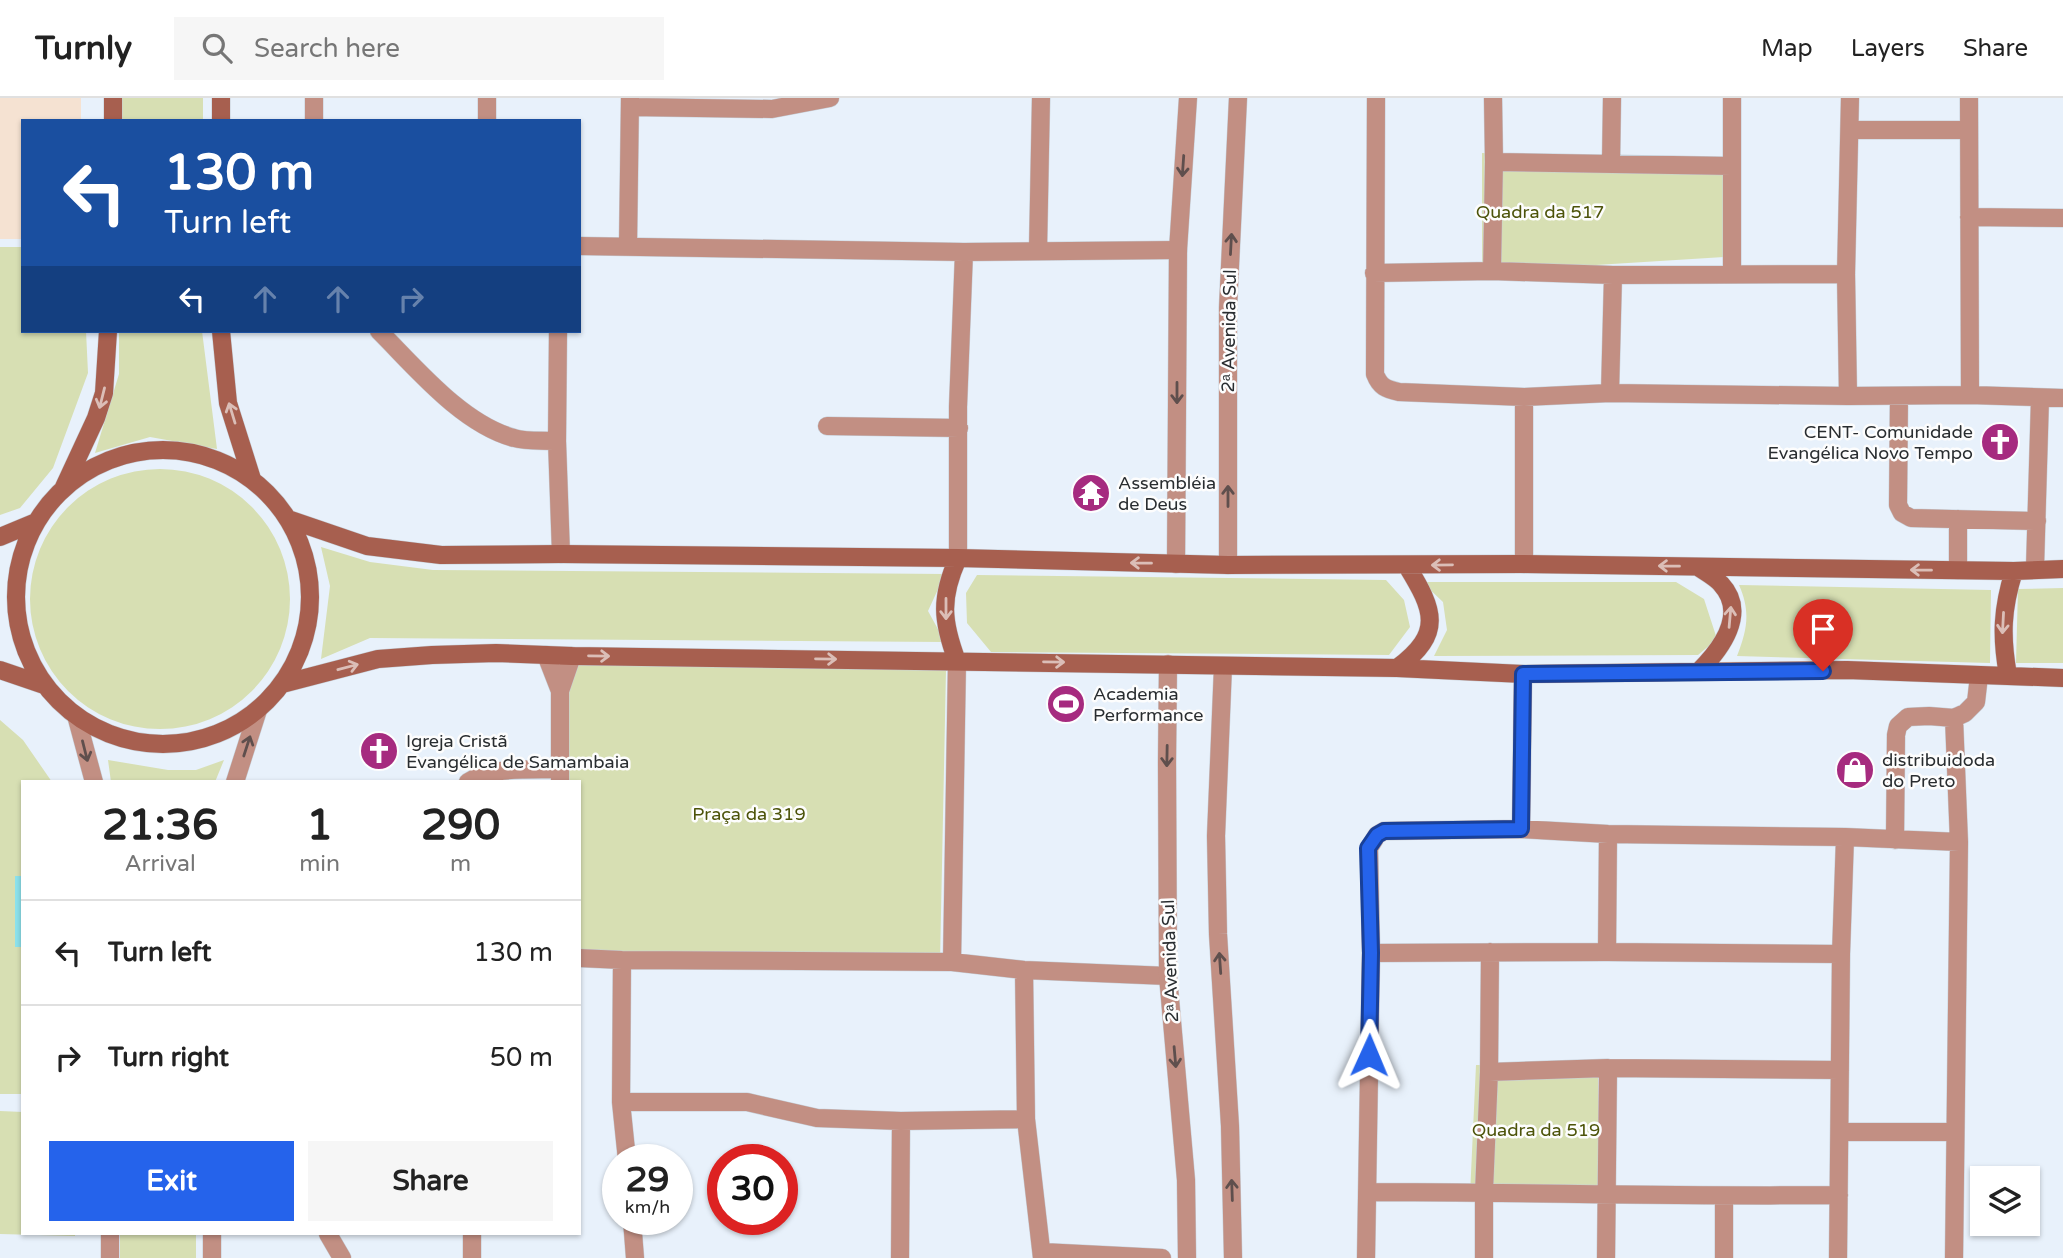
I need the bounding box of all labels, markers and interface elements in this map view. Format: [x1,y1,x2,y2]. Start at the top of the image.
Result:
search box [174,17,664,80]
text: Turnly [35,29,132,68]
icon: search [198,29,236,67]
text: Search here [254,33,400,64]
text: Map [1761,34,1813,63]
text: Layers [1851,34,1925,63]
text: Share [1963,34,2028,63]
text: 130 m [164,144,314,203]
icon: left [49,147,140,238]
one-way arrow [1176,154,1189,177]
park label: Quadra da 517 [1476,201,1604,223]
text: Turn left [164,204,291,242]
one-way arrow [1224,233,1237,256]
street label: 2ᵃ Avenida Sul [1217,269,1241,393]
icon: left [173,280,211,318]
icon: ahead [246,280,284,318]
icon: ahead [319,280,357,318]
icon: right [392,280,430,318]
one-way arrow [1170,382,1184,405]
one-way arrow [95,387,108,409]
one-way arrow [224,403,237,425]
place label: CENT- Comunidade Evangélica Novo Tempo [1768,421,1973,464]
church icon: CENT- Comunidade Evangélica Novo Tempo [1979,421,2021,463]
temple icon: Assembléia de Deus [1070,472,1112,514]
place label: Assembléia de Deus [1118,472,1216,515]
one-way arrow [1221,485,1235,508]
one-way arrow [1130,556,1153,570]
one-way arrow [1431,558,1454,572]
one-way arrow [1658,560,1681,573]
one-way arrow [1910,563,1933,576]
one-way arrow [939,598,953,621]
pin [1793,599,1853,671]
one-way arrow [1724,606,1737,629]
icon: arrive [1804,610,1842,648]
one-way arrow [1997,611,2010,634]
one-way arrow [587,649,610,663]
one-way arrow [815,653,838,666]
one-way arrow [1042,655,1065,669]
one-way arrow [336,660,359,673]
sports icon: Academia Performance [1045,683,1087,725]
place label: Academia Performance [1093,683,1203,726]
church icon: Igreja Cristã Evangélica de Samambaia [358,730,400,772]
place label: Igreja Cristã Evangélica de Samambaia [406,730,629,773]
one-way arrow [241,736,254,758]
one-way arrow [79,739,92,762]
one-way arrow [1160,744,1174,767]
shop icon: distribuidoda do Preto [1834,749,1876,791]
place label: distribuidoda do Preto [1882,749,1995,792]
text: 21:36 [102,800,218,851]
text: 1 [306,800,333,851]
text: 290 [421,800,500,851]
park label: Praça da 319 [692,803,806,825]
text: Arrival [125,850,196,878]
text: min [299,850,340,878]
text: m [450,850,471,878]
street label: 2ᵃ Avenida Sul [1157,899,1183,1023]
icon: left [49,934,87,972]
text: Turn left [108,937,211,968]
text: 130 m [473,937,553,968]
one-way arrow [1213,952,1226,974]
position arrow [1332,1018,1406,1092]
icon: right [49,1039,87,1077]
text: Turn right [108,1042,229,1073]
text: 50 m [490,1042,553,1073]
one-way arrow [1169,1045,1182,1068]
park label: Quadra da 519 [1472,1119,1600,1141]
button: Exit [49,1141,294,1221]
button: Share [308,1141,553,1221]
speed limit sign: 30 [707,1144,798,1235]
text: 29 [626,1159,669,1201]
map controls [1970,1166,2040,1236]
button: layers [1970,1166,2040,1236]
one-way arrow [1226,1179,1239,1202]
text: km/h [625,1196,670,1218]

